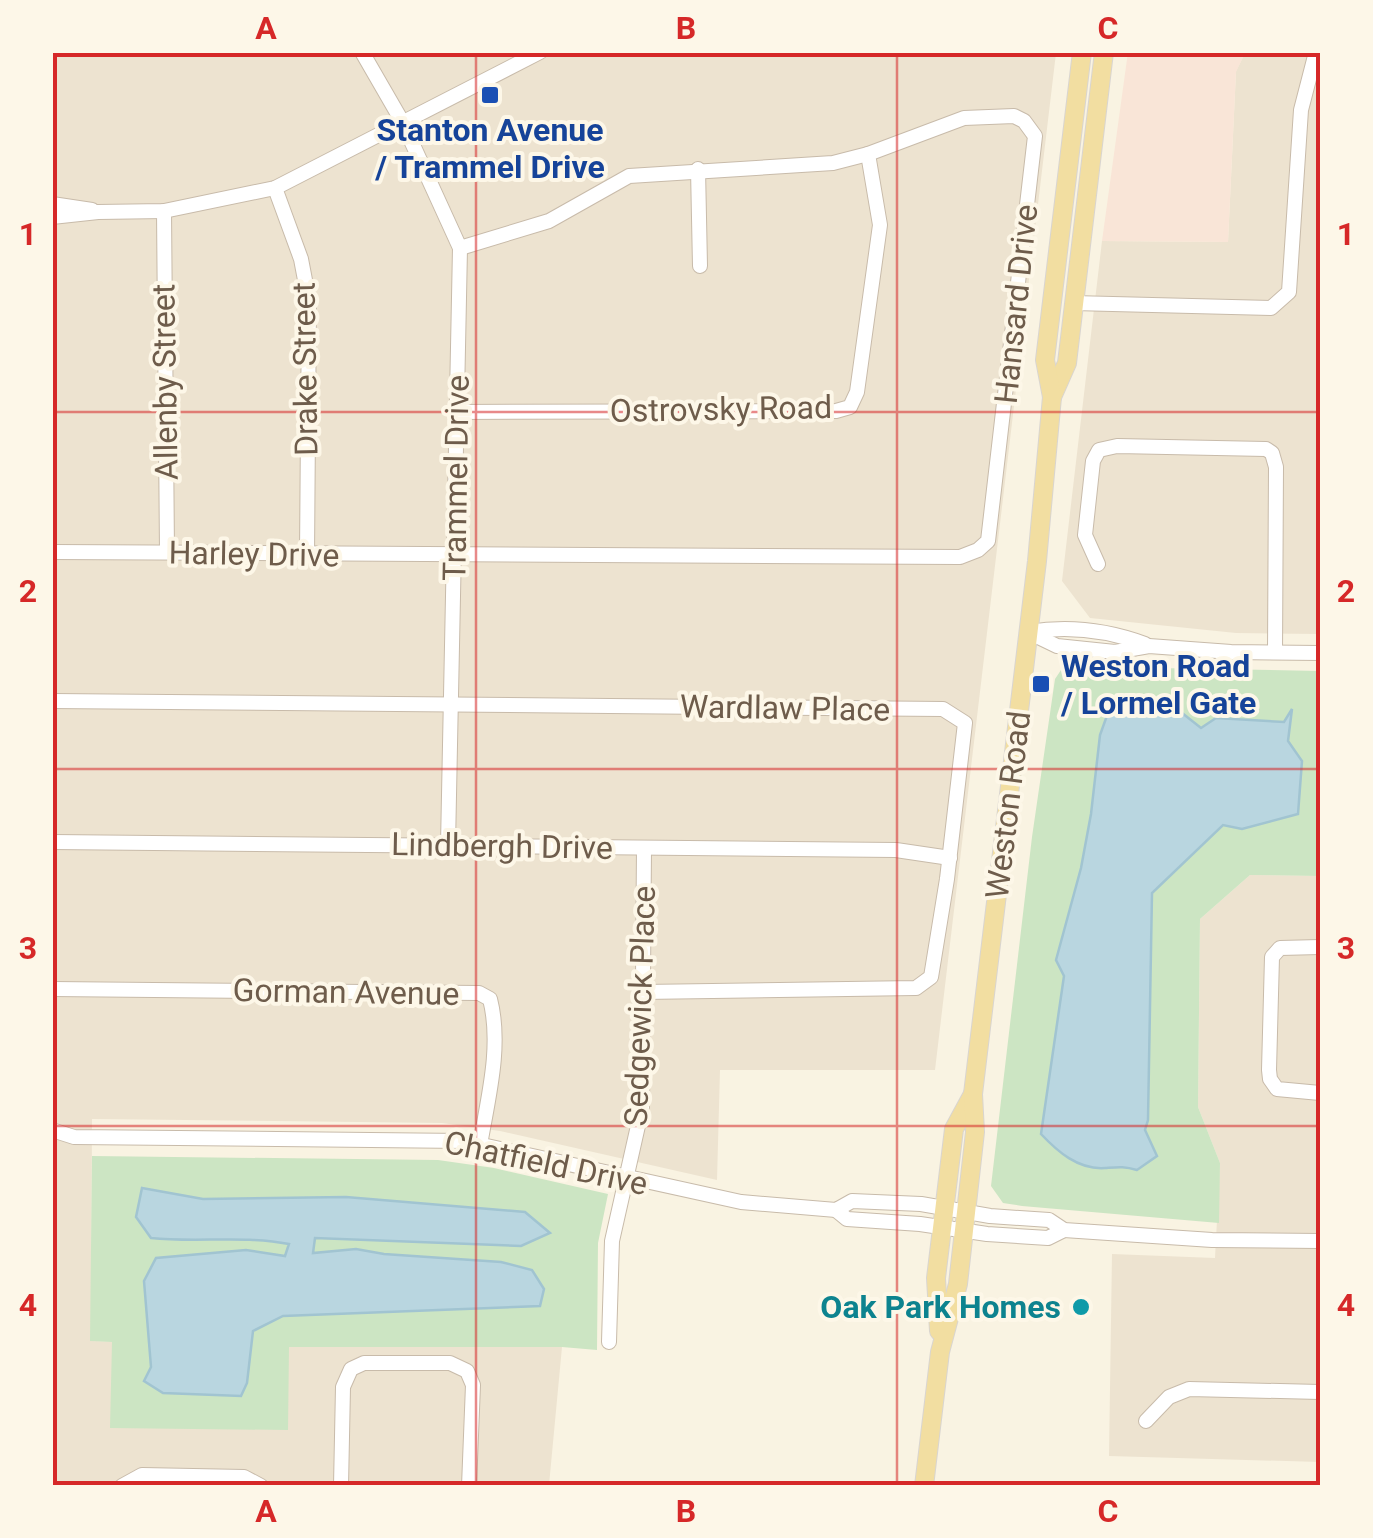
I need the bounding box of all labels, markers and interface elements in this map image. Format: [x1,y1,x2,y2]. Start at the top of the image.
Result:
text: A [255,9,277,47]
text: B [676,9,696,47]
text: C [1098,9,1118,47]
marker: Stanton Avenue / Trammel Drive [479,84,501,106]
place label: Stanton Avenue / Trammel Drive [374,111,605,186]
street label: Hansard Drive [987,202,1045,406]
text: 1 [19,215,37,253]
text: 1 [1337,215,1355,253]
street label: Drake Street [284,282,326,456]
street label: Allenby Street [144,283,186,481]
street label: Trammel Drive [435,375,477,581]
street label: Ostrovsky Road [610,388,832,430]
street label: Harley Drive [168,534,340,574]
text: 2 [19,572,37,610]
text: 2 [1337,572,1355,610]
place label: Weston Road / Lormel Gate [1060,647,1256,722]
marker: Weston Road / Lormel Gate [1030,673,1052,695]
street label: Wardlaw Place [680,687,890,729]
street label: Weston Road [978,709,1038,901]
street label: Lindbergh Drive [391,825,613,867]
street label: Sedgewick Place [617,885,663,1127]
text: 3 [19,929,37,967]
text: 3 [1337,929,1355,967]
street label: Gorman Avenue [232,971,460,1013]
street label: Chatfield Drive [441,1123,651,1203]
text: 4 [19,1286,37,1324]
text: 4 [1337,1286,1355,1324]
place label: Oak Park Homes [820,1288,1061,1326]
marker: Oak Park Homes [1070,1296,1092,1318]
text: A [255,1492,277,1530]
text: B [676,1492,696,1530]
text: C [1098,1492,1118,1530]

